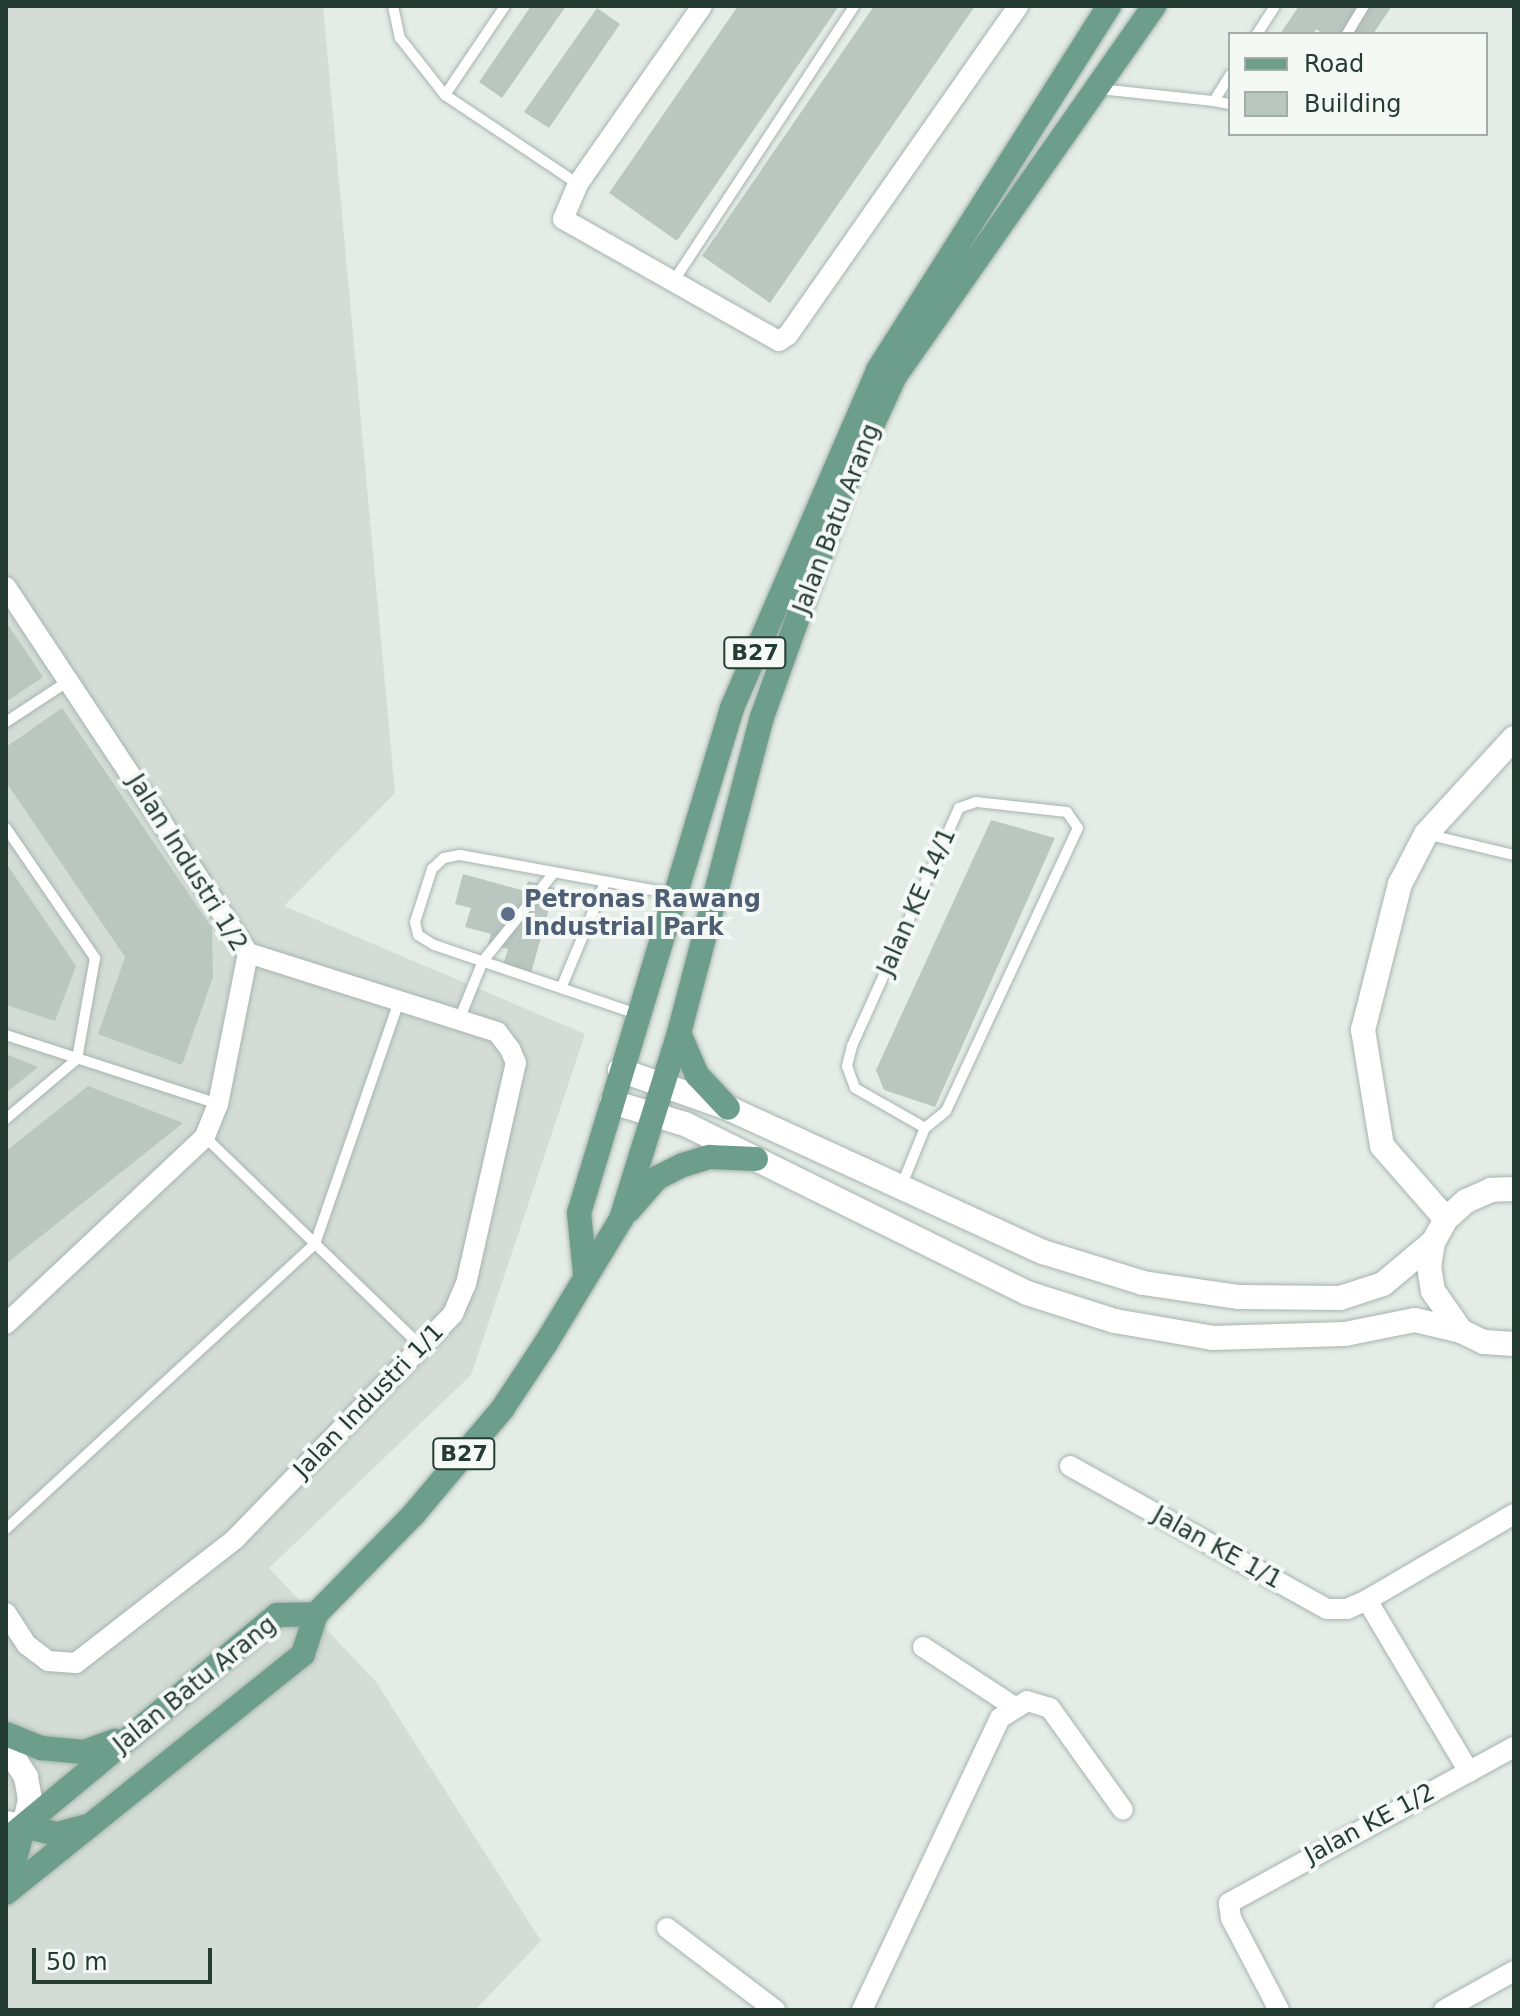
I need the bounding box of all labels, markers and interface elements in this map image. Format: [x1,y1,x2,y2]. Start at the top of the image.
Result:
legend [1228,32,1488,136]
text: Road [1304,50,1364,78]
text: Building [1304,90,1401,118]
street label: Jalan Batu Arang [788,420,886,618]
road number: B27 [723,635,787,671]
street label: Jalan Industri 1/2 [121,769,253,957]
street label: Jalan KE 14/1 [872,824,962,980]
place label: Petronas Rawang Industrial Park [524,886,761,942]
marker: Petronas Rawang Industrial Park [499,905,517,923]
street label: Jalan Industri 1/1 [288,1318,450,1484]
road number: B27 [432,1436,496,1472]
street label: Jalan KE 1/1 [1147,1501,1287,1595]
street label: Jalan Batu Arang [108,1611,282,1759]
street label: Jalan KE 1/2 [1300,1778,1440,1870]
scale bar [36,1932,216,1982]
text: 50 m [46,1948,108,1976]

